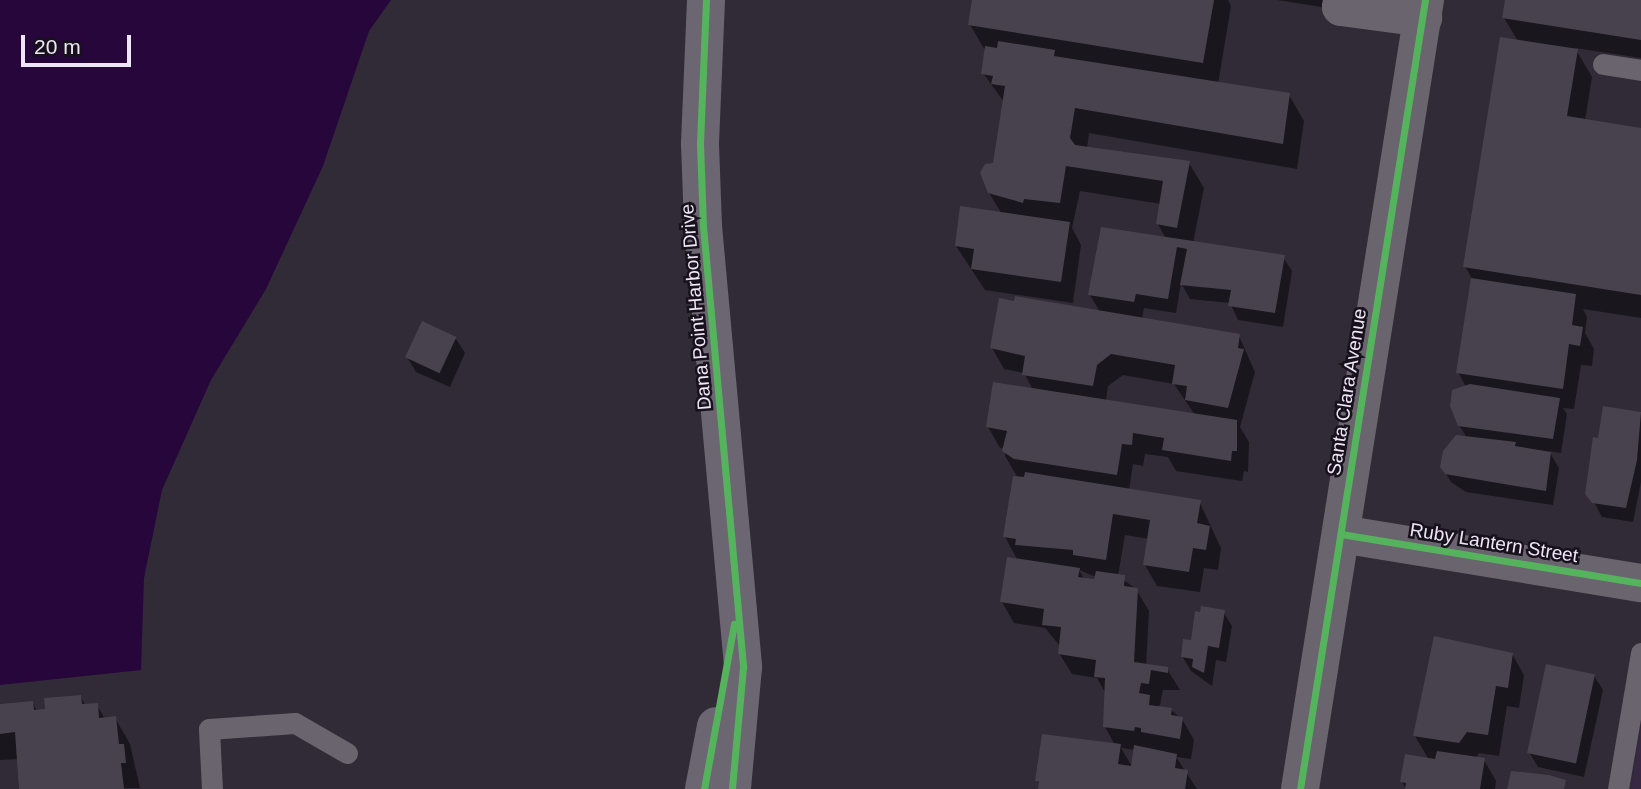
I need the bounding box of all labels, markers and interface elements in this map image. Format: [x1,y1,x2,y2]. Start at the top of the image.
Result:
scale bar [24,21,135,65]
text: 20 m [34,35,81,58]
street label: Dana Point Harbor Drive [676,203,716,411]
street label: Santa Clara Avenue [1322,306,1372,478]
street label: Ruby Lantern Street [1408,518,1580,568]

